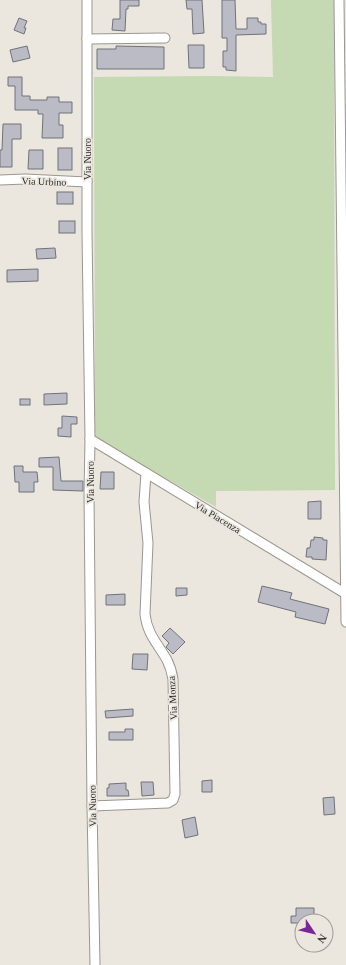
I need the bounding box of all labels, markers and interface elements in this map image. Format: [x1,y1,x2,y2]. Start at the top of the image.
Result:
street label: Via Nuoro [82,138,93,180]
street label: Via Urbino [21,175,66,188]
street label: Via Nuoro [85,461,96,503]
street label: Via Piacenza [193,499,243,536]
street label: Via Monza [166,675,179,720]
street label: Via Nuoro [87,785,98,827]
north arrow [294,913,334,953]
text: N [315,932,329,945]

